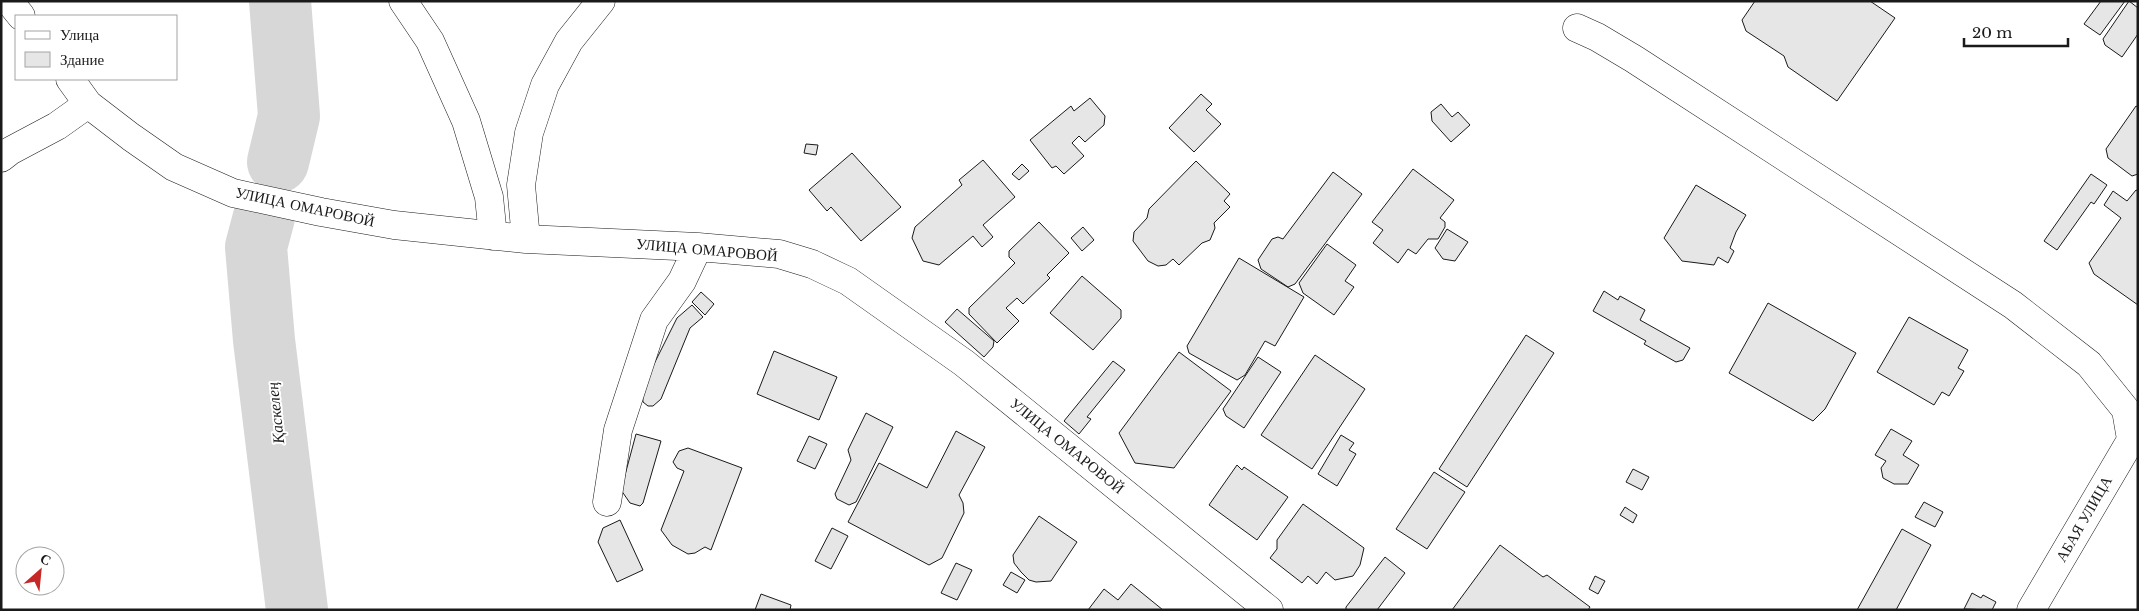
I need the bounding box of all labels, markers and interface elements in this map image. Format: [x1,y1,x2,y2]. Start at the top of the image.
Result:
legend [15,15,178,80]
scale bar [1964,15,2068,47]
text: 20 m [1972,23,2012,42]
text: Улица [60,25,99,44]
text: Здание [60,50,104,69]
street label: УЛИЦА ОМАРОВОЙ [234,182,377,231]
street label: УЛИЦА ОМАРОВОЙ [636,234,779,265]
water label: Қаскелең [262,381,288,446]
street label: УЛИЦА ОМАРОВОЙ [1006,394,1129,498]
street label: АБАЯ УЛИЦА [2051,472,2116,565]
north arrow [15,546,65,596]
text: С [37,549,54,570]

